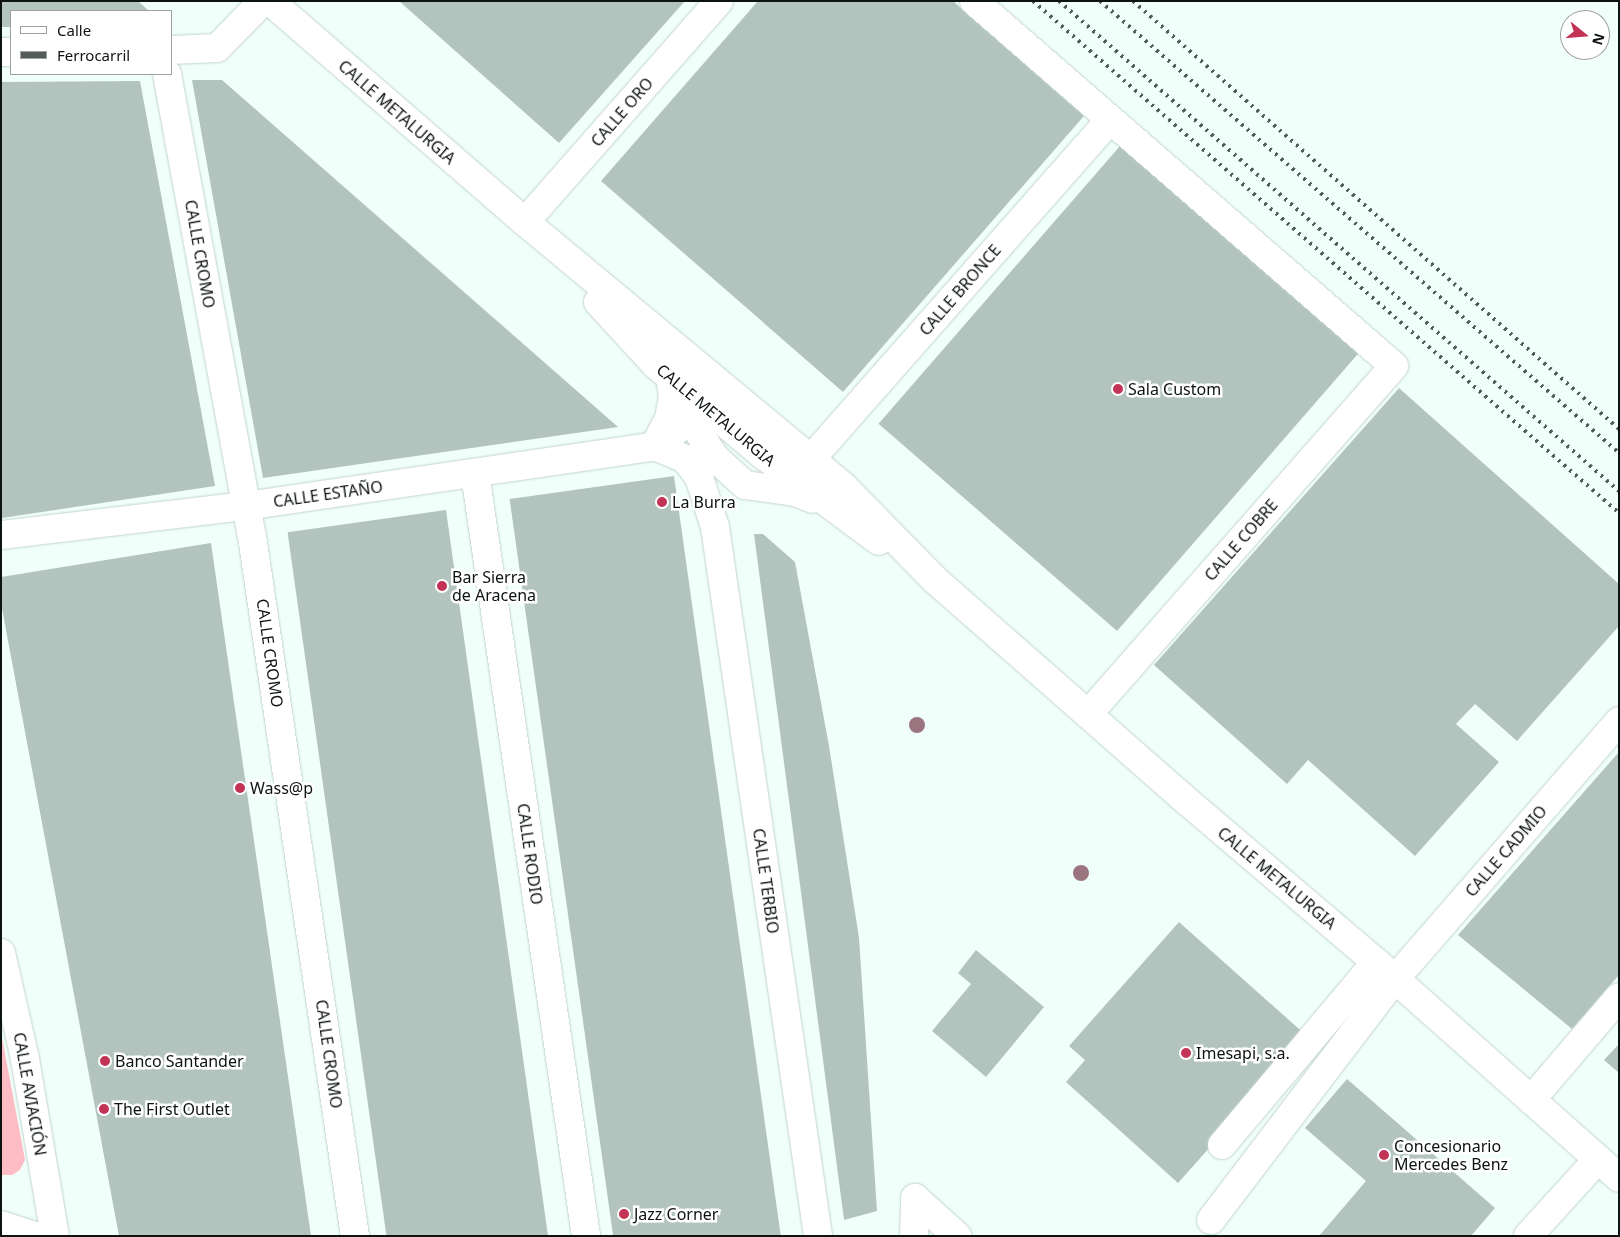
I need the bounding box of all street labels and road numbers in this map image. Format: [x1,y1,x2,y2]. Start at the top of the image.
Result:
street label: CALLE METALURGIA [335,56,459,168]
street label: CALLE ORO [587,74,657,150]
street label: CALLE CROMO [181,198,219,310]
street label: CALLE BRONCE [915,241,1005,339]
street label: CALLE METALURGIA [653,360,779,470]
street label: CALLE ESTAÑO [272,477,384,511]
street label: CALLE COBRE [1200,495,1282,585]
street label: CALLE CROMO [253,597,287,709]
street label: CALLE CADMIO [1461,801,1551,901]
street label: CALLE RODIO [513,802,547,906]
street label: CALLE METALURGIA [1214,823,1340,933]
street label: CALLE TERBIO [749,827,783,935]
street label: CALLE CROMO [312,998,346,1110]
street label: CALLE AVIACIÓN [10,1031,50,1157]

